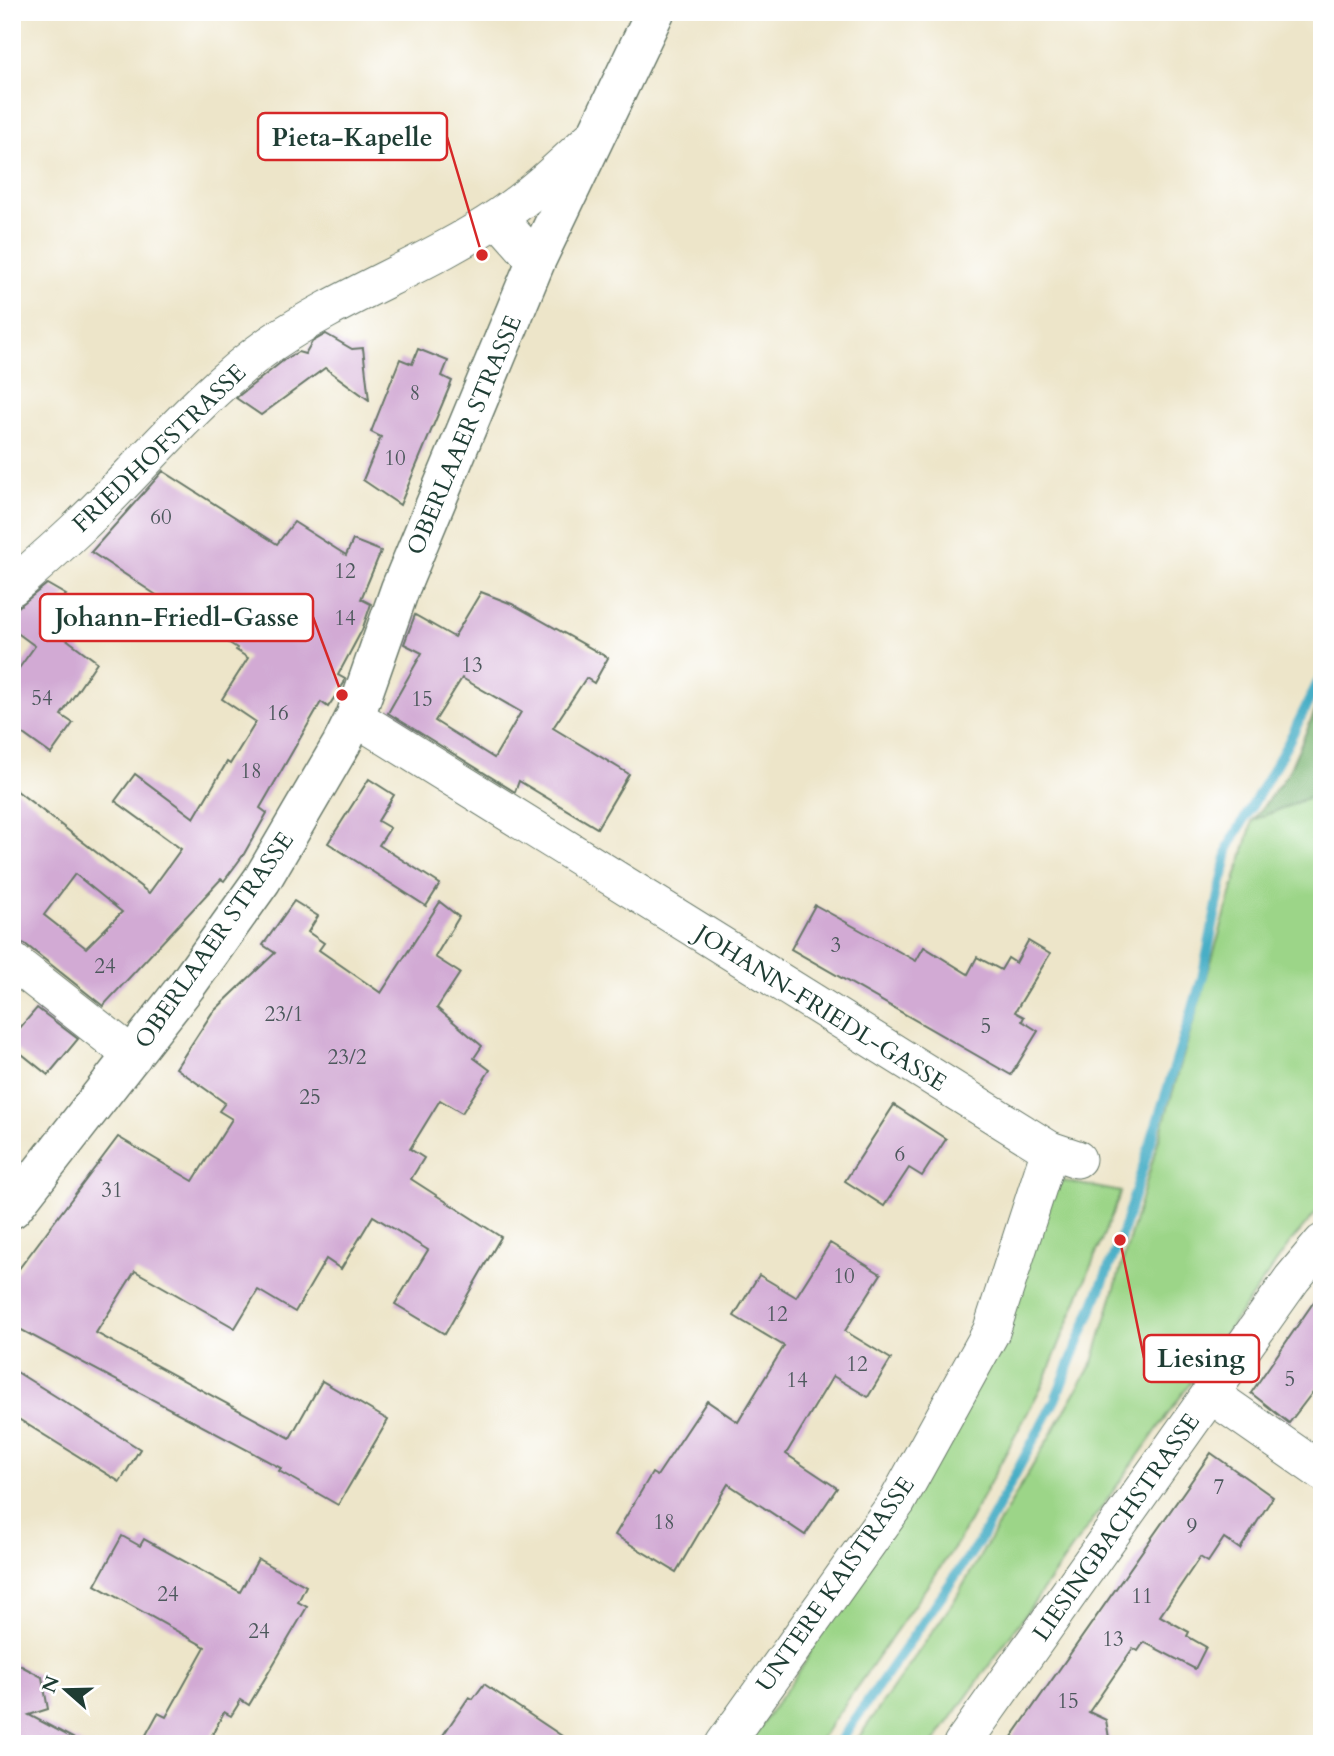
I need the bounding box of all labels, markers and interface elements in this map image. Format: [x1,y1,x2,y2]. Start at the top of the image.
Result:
callout: Pieta-Kapelle [258,113,447,160]
text: Pieta-Kapelle [271,120,433,155]
street label: OBERLAAER STRASSE [399,310,530,560]
street label: FRIEDHOFSTRASSE [65,357,253,540]
house number: 8 [410,379,420,408]
house number: 10 [384,444,406,473]
house number: 60 [150,503,172,532]
house number: 12 [334,557,356,586]
callout: Johann-Friedl-Gasse [40,594,313,641]
text: Johann-Friedl-Gasse [51,600,299,635]
house number: 14 [334,604,356,633]
house number: 13 [461,651,483,680]
house number: 54 [31,684,53,713]
house number: 15 [411,685,433,714]
house number: 16 [267,699,289,728]
house number: 18 [240,757,262,786]
street label: OBERLAAER STRASSE [127,825,302,1055]
street label: JOHANN-FRIEDL-GASSE [686,916,953,1099]
house number: 3 [831,931,841,960]
house number: 24 [94,952,116,981]
house number: 23/1 [264,1000,304,1029]
house number: 5 [981,1012,991,1041]
house number: 23/2 [327,1043,367,1072]
house number: 25 [299,1083,321,1112]
house number: 6 [895,1140,905,1169]
house number: 31 [101,1176,123,1205]
house number: 10 [833,1262,855,1291]
house number: 12 [766,1300,788,1329]
callout: Liesing [1144,1335,1259,1382]
text: Liesing [1157,1341,1245,1376]
house number: 12 [846,1350,868,1379]
house number: 5 [1285,1365,1295,1394]
house number: 14 [786,1366,808,1395]
street label: LIESINGBACHSTRASSE [1025,1407,1208,1648]
street label: UNTERE KAISTRASSE [749,1470,922,1698]
house number: 7 [1214,1473,1225,1502]
house number: 18 [653,1508,675,1537]
house number: 9 [1187,1512,1198,1541]
house number: 24 [157,1580,179,1609]
house number: 11 [1131,1582,1153,1611]
house number: 24 [248,1617,270,1646]
house number: 13 [1102,1625,1124,1654]
north arrow [32,1654,102,1724]
text: N [36,1672,66,1697]
house number: 15 [1057,1687,1079,1716]

